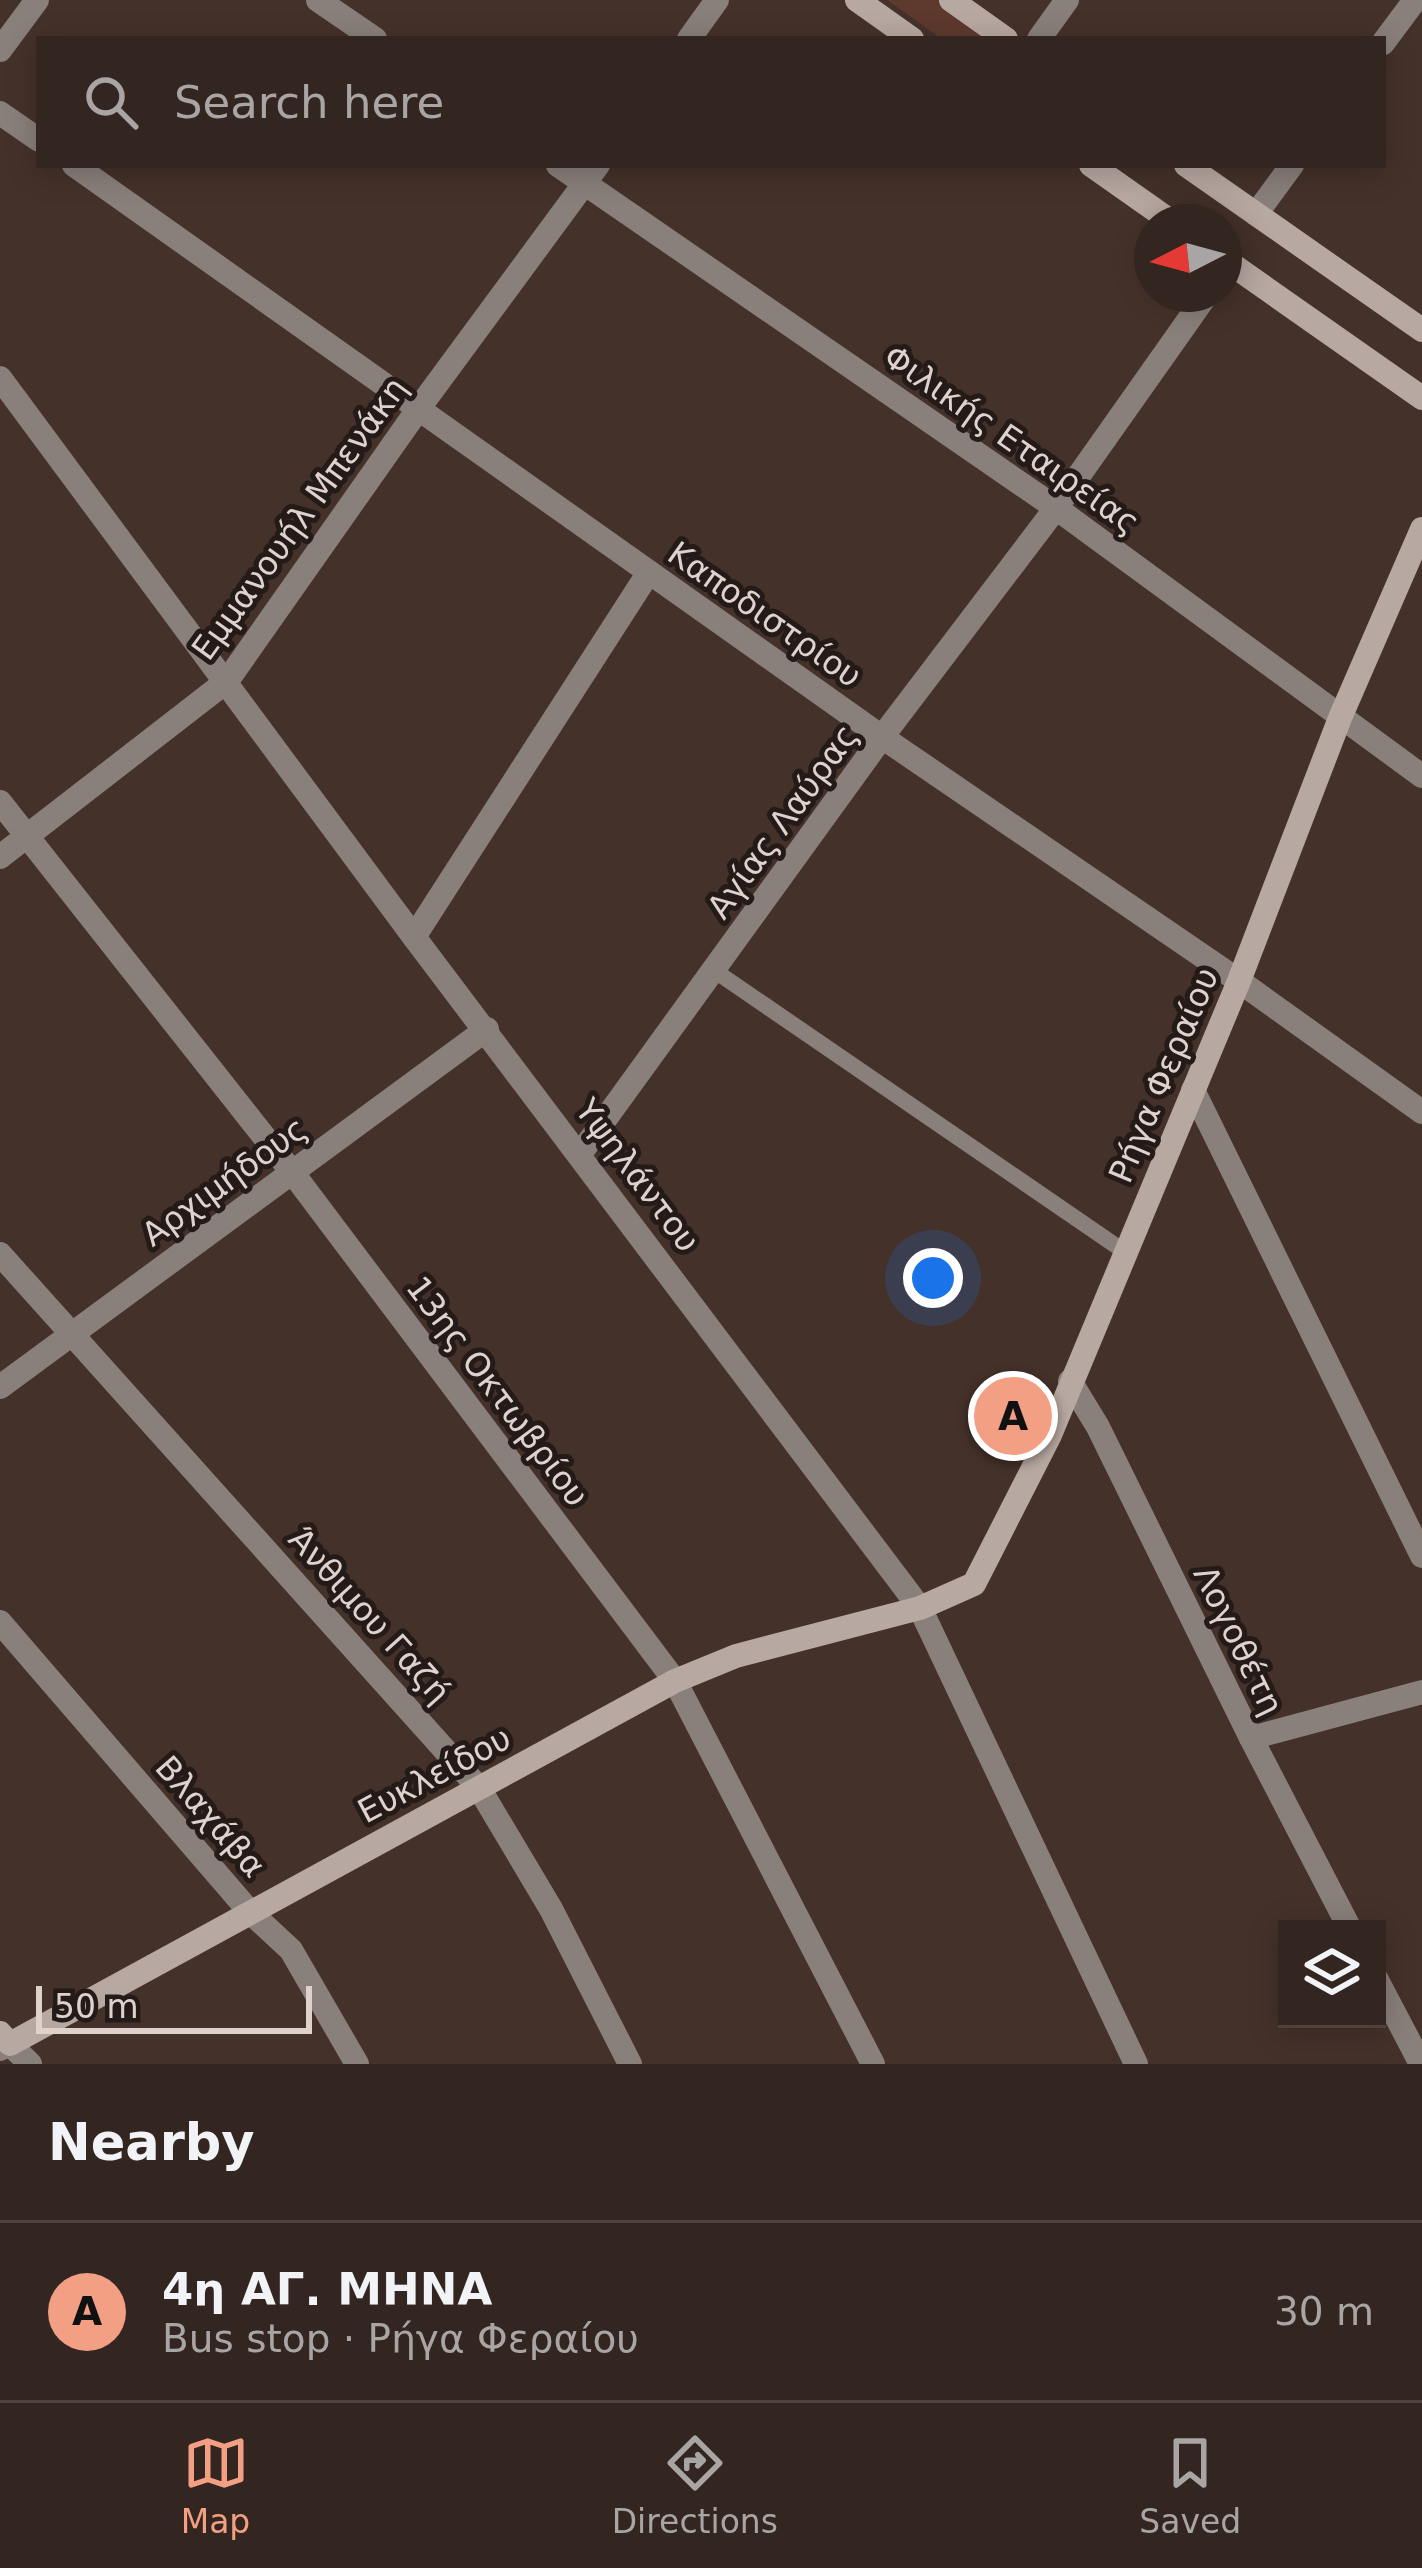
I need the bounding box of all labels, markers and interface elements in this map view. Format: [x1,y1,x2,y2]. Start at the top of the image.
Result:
search box [36,36,1386,168]
icon: search [78,69,144,135]
text: Search here [174,76,444,129]
north arrow [1134,204,1242,312]
street label: Φιλικής Εταιρείας [877,337,1147,542]
street label: Εμμανουήλ Μπενάκη [184,369,415,667]
street label: Καποδιστρίου [661,533,869,695]
street label: Αγίας Λαύρας [699,717,866,926]
street label: Ρήγα Φεραίου [1101,962,1226,1188]
street label: Υψηλάντου [567,1090,708,1260]
street label: Αρχιμήδους [134,1108,314,1254]
your location [903,1248,963,1308]
street label: 13ης Οκτωβρίου [398,1268,597,1514]
pin: A [974,1371,1052,1461]
street label: Άνθιμου Γαζή [281,1520,459,1711]
street label: Λογοθέτη [1186,1559,1291,1721]
street label: Ευκλείδου [351,1718,517,1831]
street label: Βλαχάβα [148,1748,274,1885]
map controls [1278,1920,1386,2028]
button: layers [1278,1920,1386,2028]
scale bar [36,1980,312,2033]
text: 50 m [54,1987,139,2026]
text: Nearby [48,2113,255,2172]
text: 4η ΑΓ. ΜΗΝΑ [162,2263,492,2316]
text: A [72,2289,102,2334]
text: 30 m [1274,2289,1374,2334]
text: Bus stop · Ρήγα Φεραίου [162,2316,639,2361]
tab: Map [181,2430,250,2541]
tab: Directions [612,2430,778,2541]
tab: Saved [1139,2430,1241,2541]

